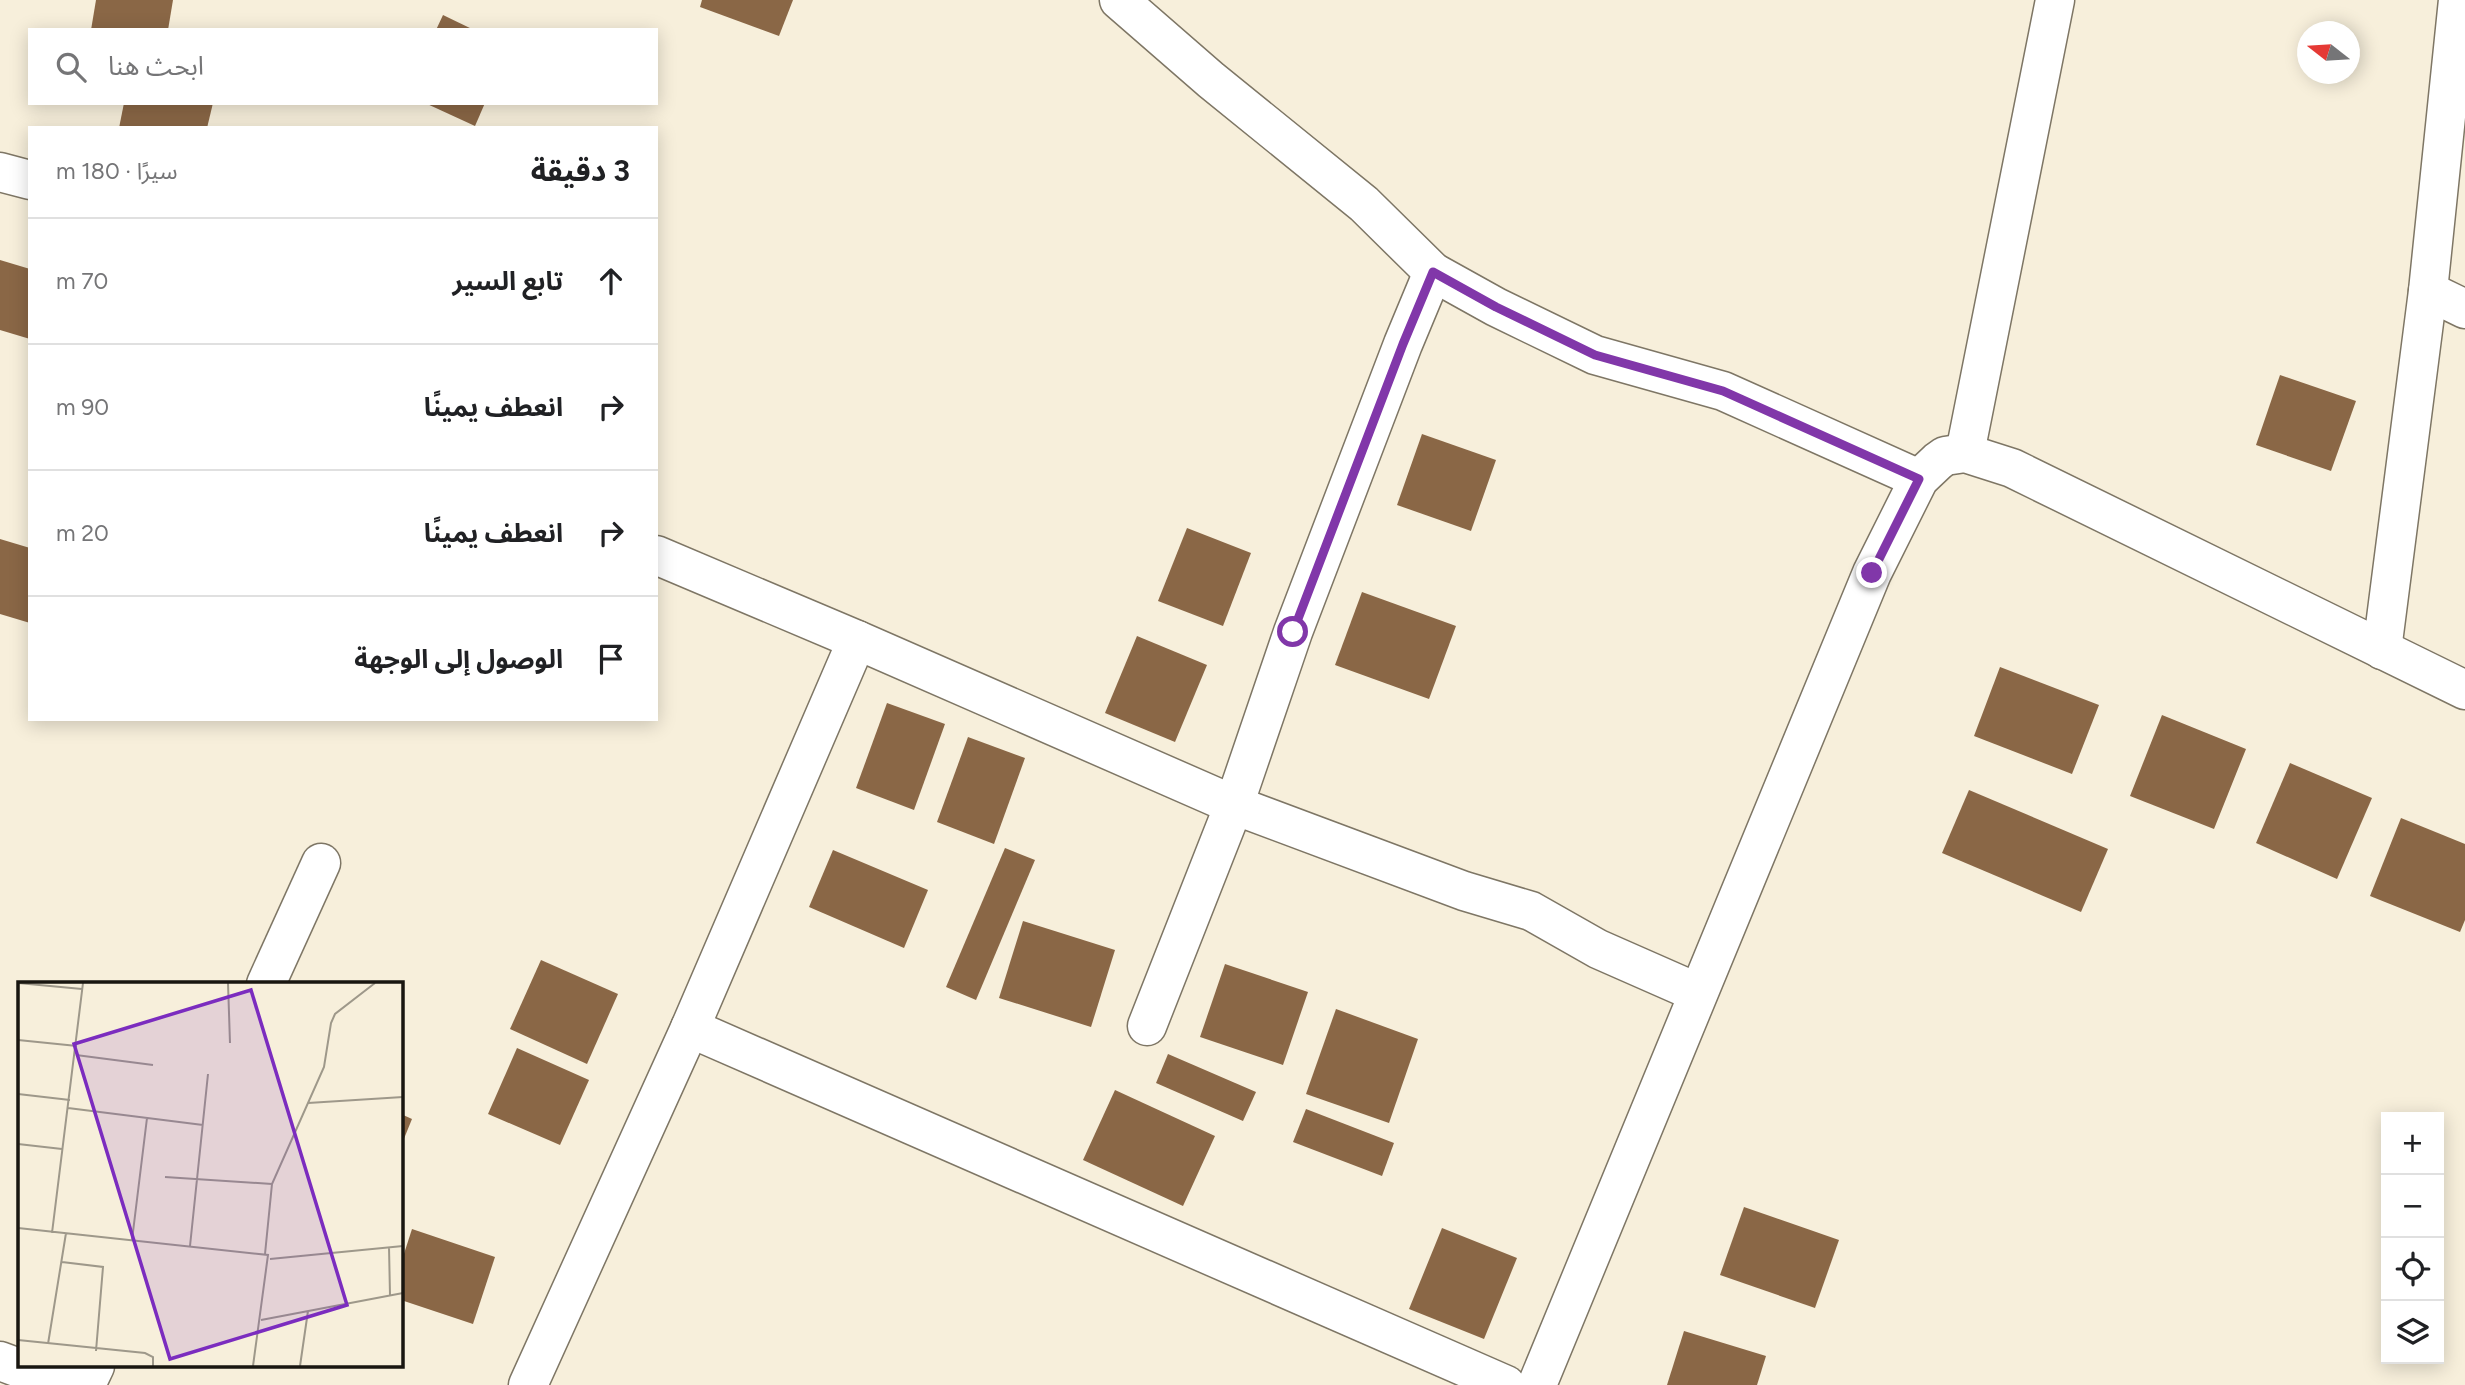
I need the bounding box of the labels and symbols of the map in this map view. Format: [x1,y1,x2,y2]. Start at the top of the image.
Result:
north arrow [2297,21,2360,84]
route end [1856,557,1887,588]
route start [1277,616,1308,647]
inset map [18,982,402,1368]

